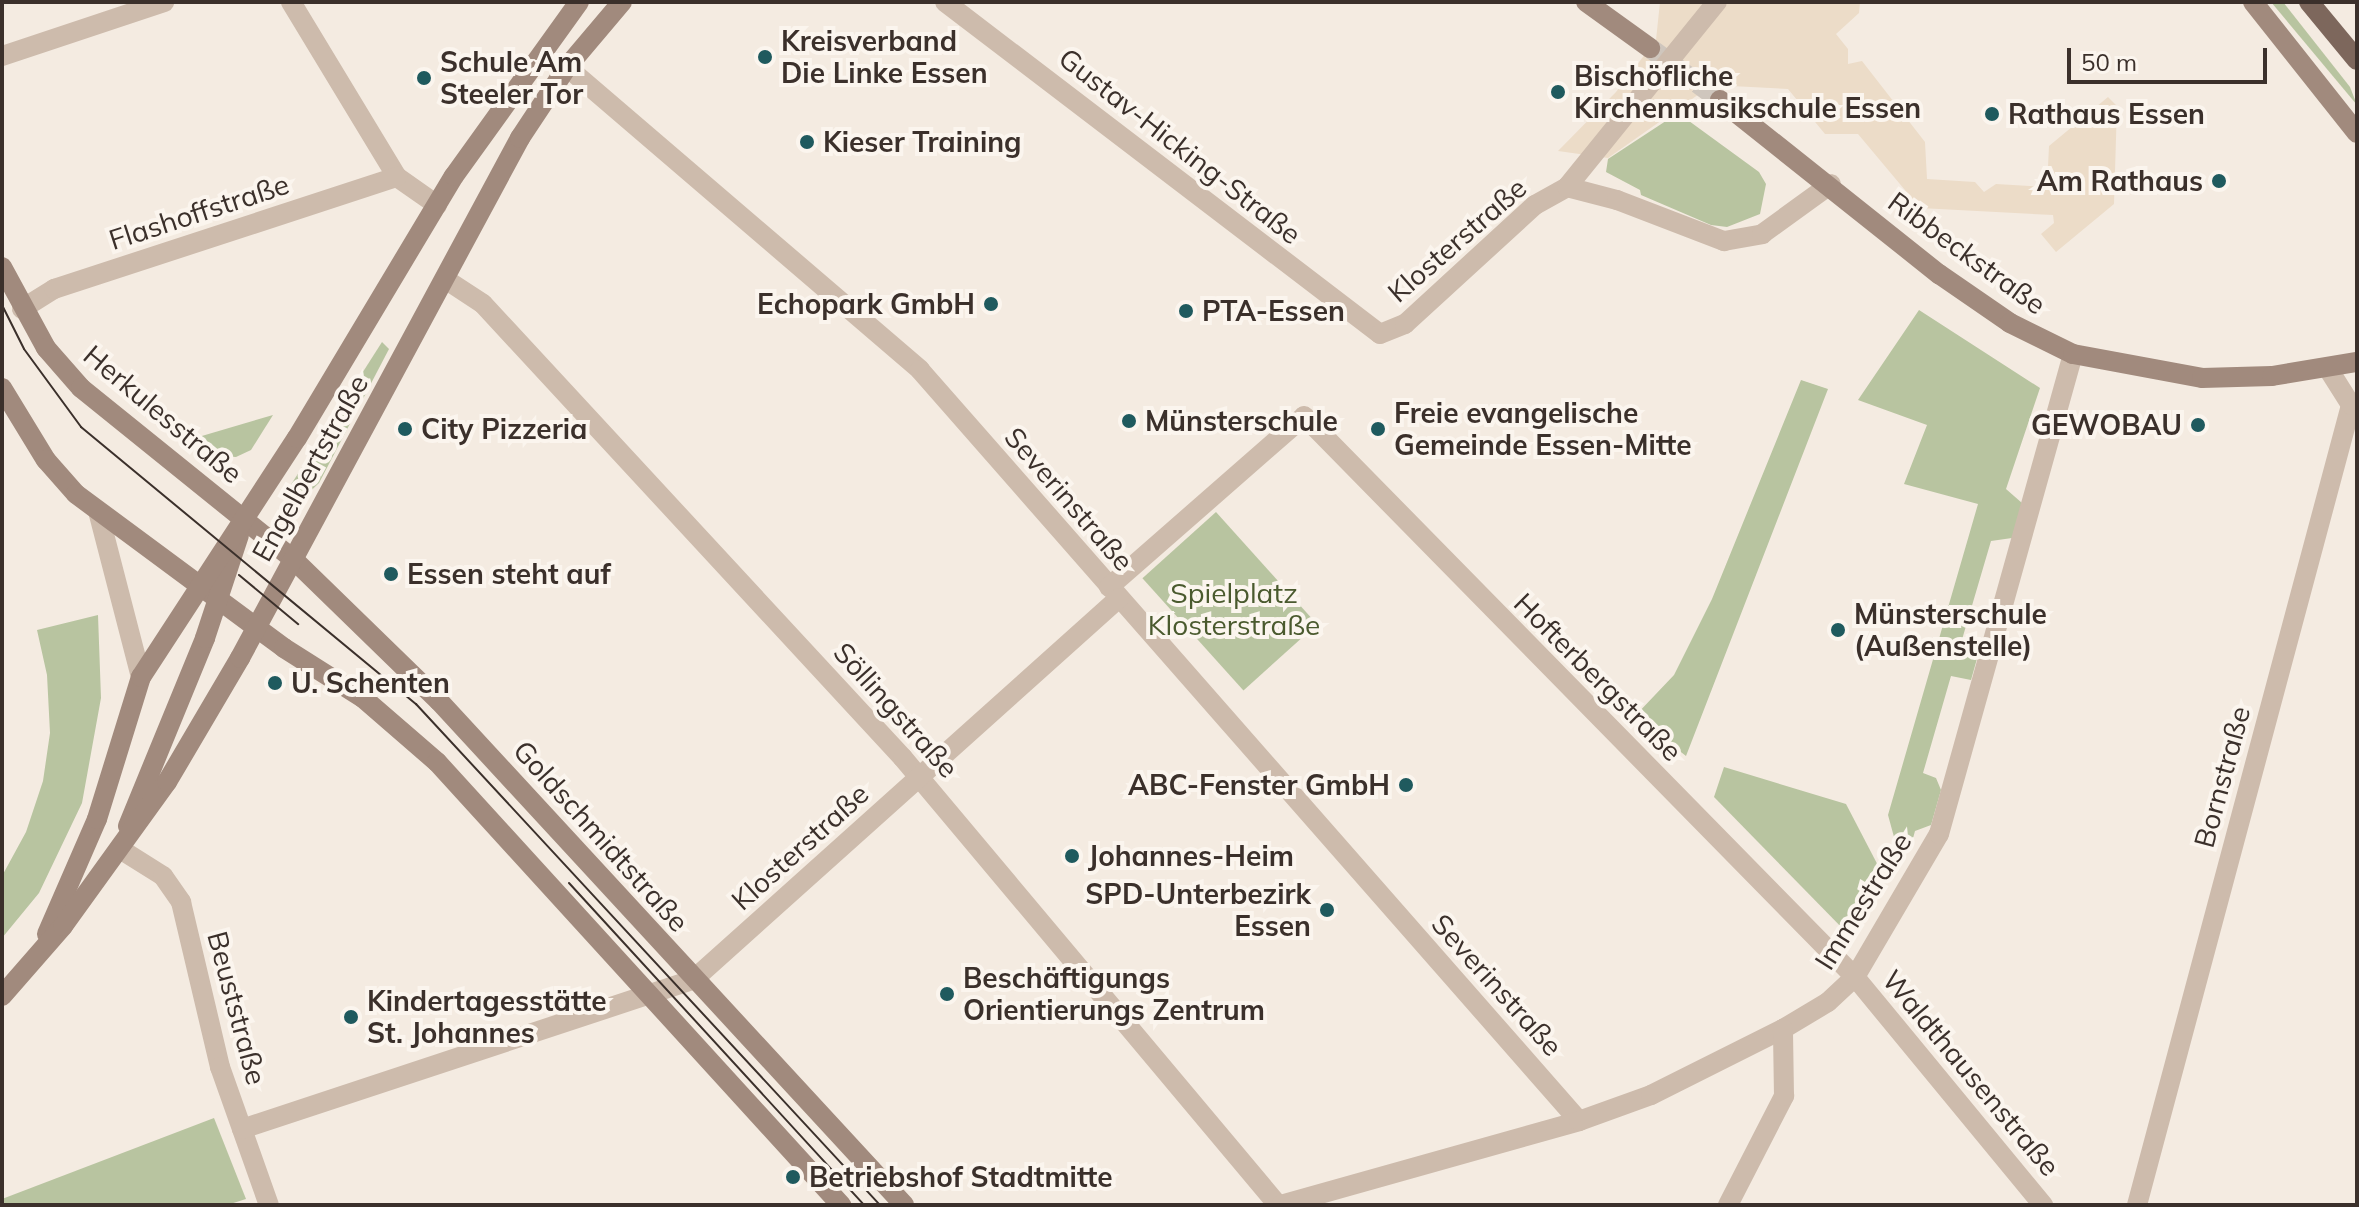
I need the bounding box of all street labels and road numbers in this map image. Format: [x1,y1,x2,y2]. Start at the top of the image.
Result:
street label: Gustav-Hicking-Straße [1052,41,1308,251]
street label: Flashoffstraße [105,167,293,257]
street label: Klosterstraße [1381,171,1533,309]
street label: Ribbeckstraße [1882,185,2052,321]
street label: Herkulesstraße [77,338,249,490]
street label: Engelbertstraße [245,369,375,567]
street label: Severinstraße [998,420,1140,578]
street label: Hofterbergstraße [1507,586,1689,768]
street label: Söllingstraße [827,636,965,784]
street label: Bornstraße [2187,703,2257,851]
street label: Goldschmidtstraße [506,734,696,938]
street label: Klosterstraße [725,777,875,917]
street label: Immestraße [1808,826,1918,976]
street label: Severinstraße [1425,907,1569,1063]
street label: Beuststraße [200,928,274,1088]
street label: Waldthausenstraße [1875,963,2067,1183]

